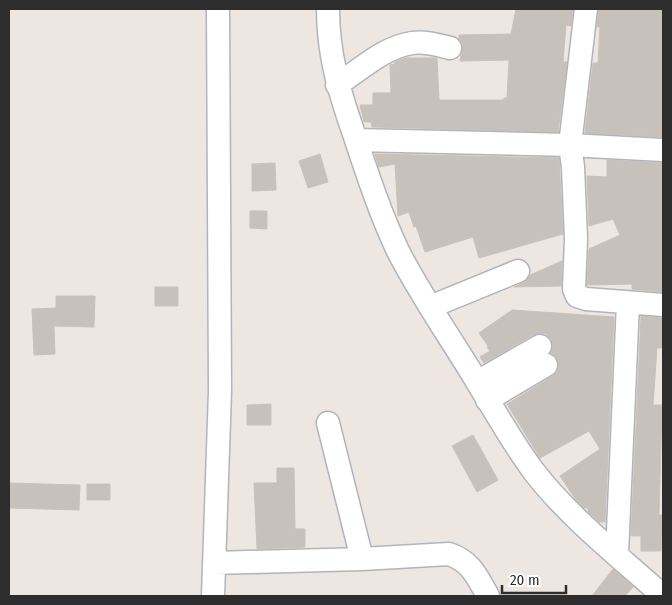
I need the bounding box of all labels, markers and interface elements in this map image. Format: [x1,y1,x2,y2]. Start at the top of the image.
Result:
scale bar [502,562,566,594]
text: 20 m [510,571,540,589]

